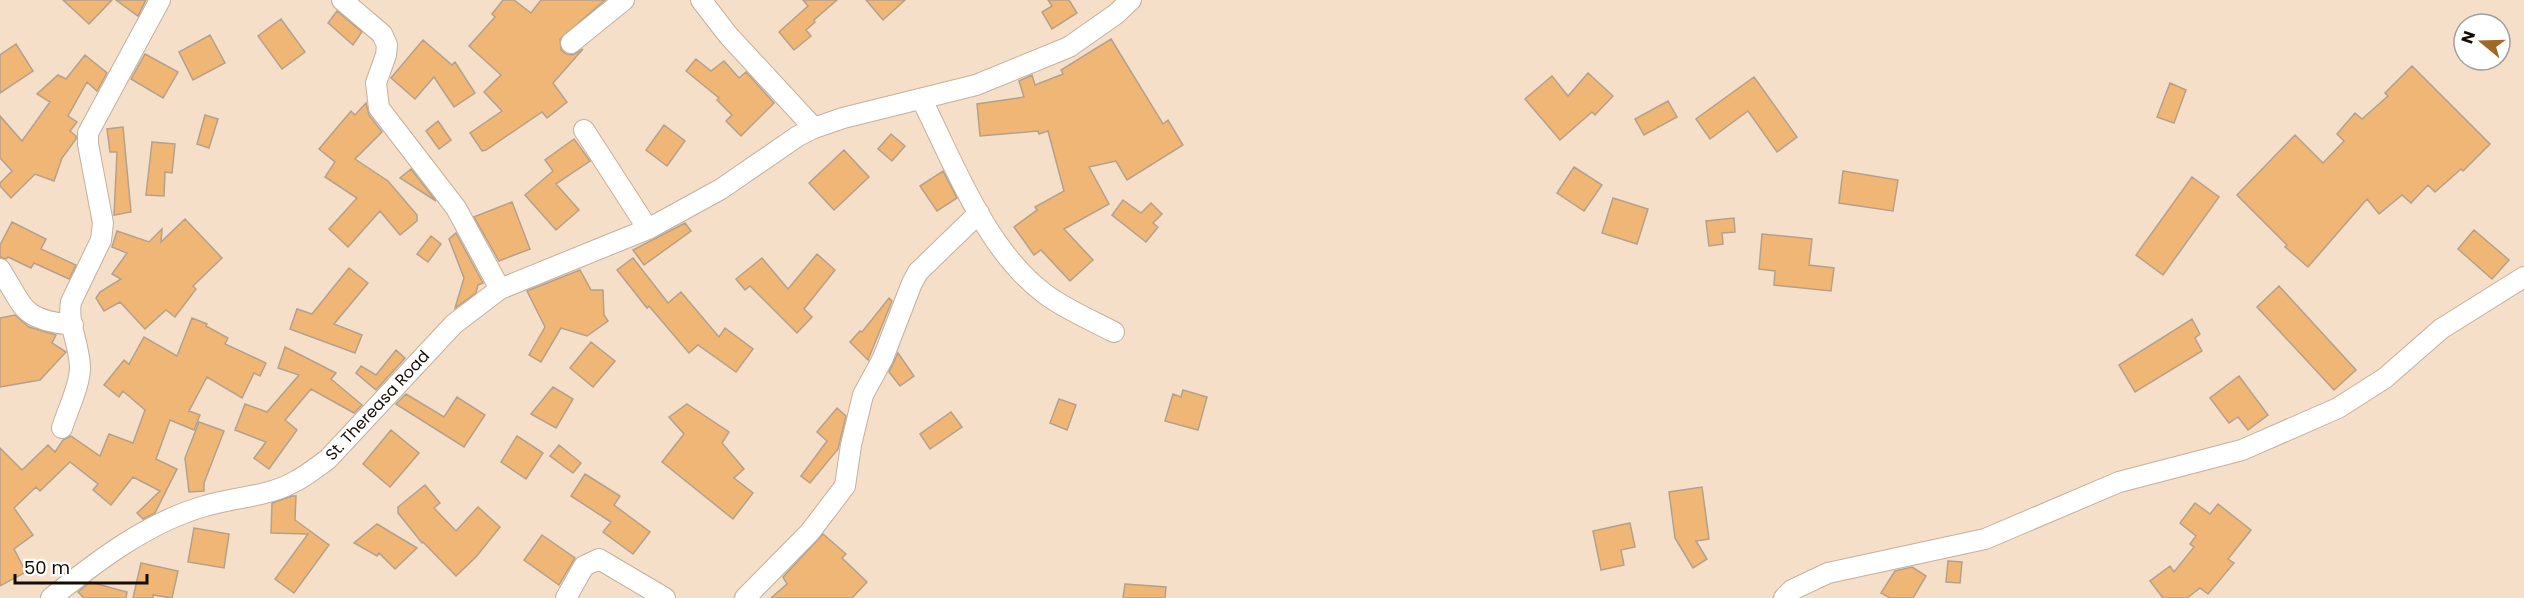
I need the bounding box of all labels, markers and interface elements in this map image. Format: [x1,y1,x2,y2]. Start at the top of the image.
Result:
north arrow [2452,12,2512,72]
text: N [2455,28,2481,47]
street label: St. Thereasa Road [320,345,435,466]
scale bar [15,547,147,585]
text: 50 m [24,555,70,580]

